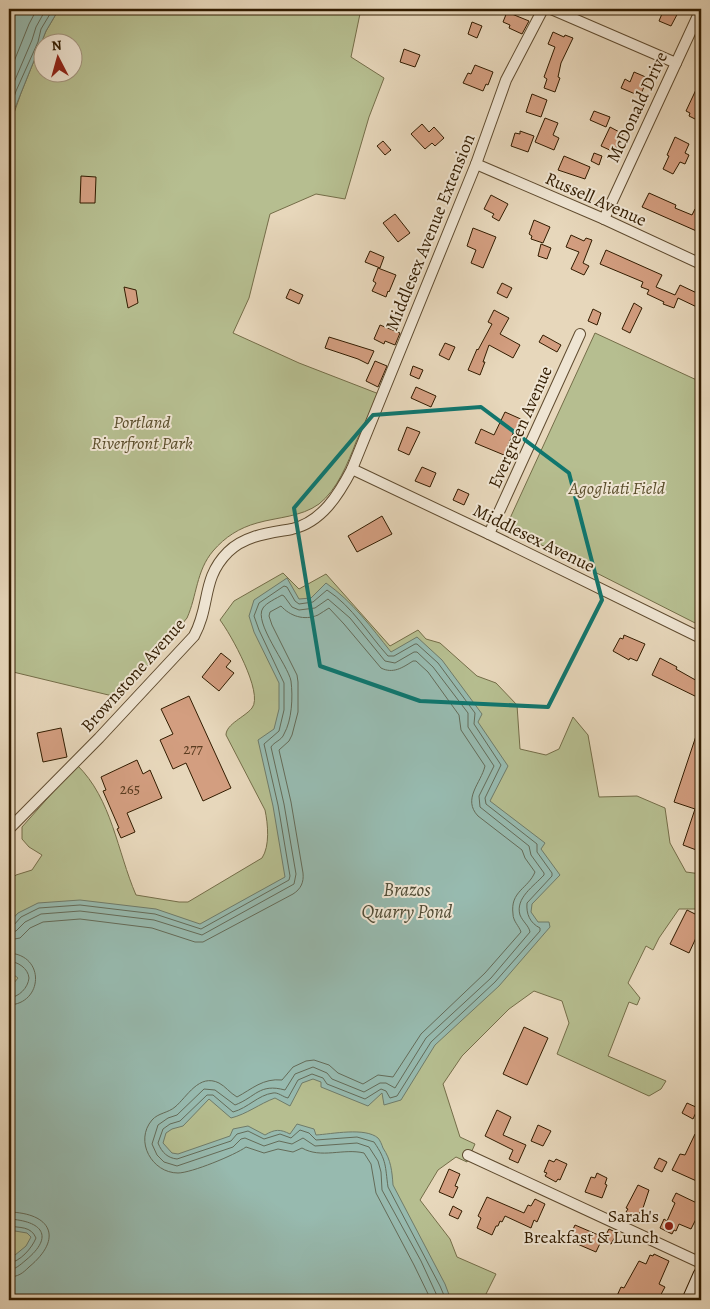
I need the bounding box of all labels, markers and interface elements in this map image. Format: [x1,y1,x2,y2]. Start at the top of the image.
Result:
north arrow [32,32,82,82]
text: N [51,36,63,56]
street label: McDonald Drive [601,48,673,166]
street label: Middlesex Avenue Extension [379,130,481,334]
street label: Russell Avenue [541,166,651,232]
street label: Evergreen Avenue [482,362,558,492]
park label: Portland Riverfront Park [91,410,193,455]
park label: Agogliati Field [568,476,666,500]
street label: Middlesex Avenue [469,498,599,578]
street label: Brownstone Avenue [75,613,191,737]
house number: 277 [183,739,204,759]
house number: 265 [120,779,140,799]
water label: Brazos Quarry Pond [362,877,453,925]
place label: Sarah's Breakfast & Lunch [523,1204,659,1249]
marker: Sarah's Breakfast & Lunch [663,1220,675,1232]

